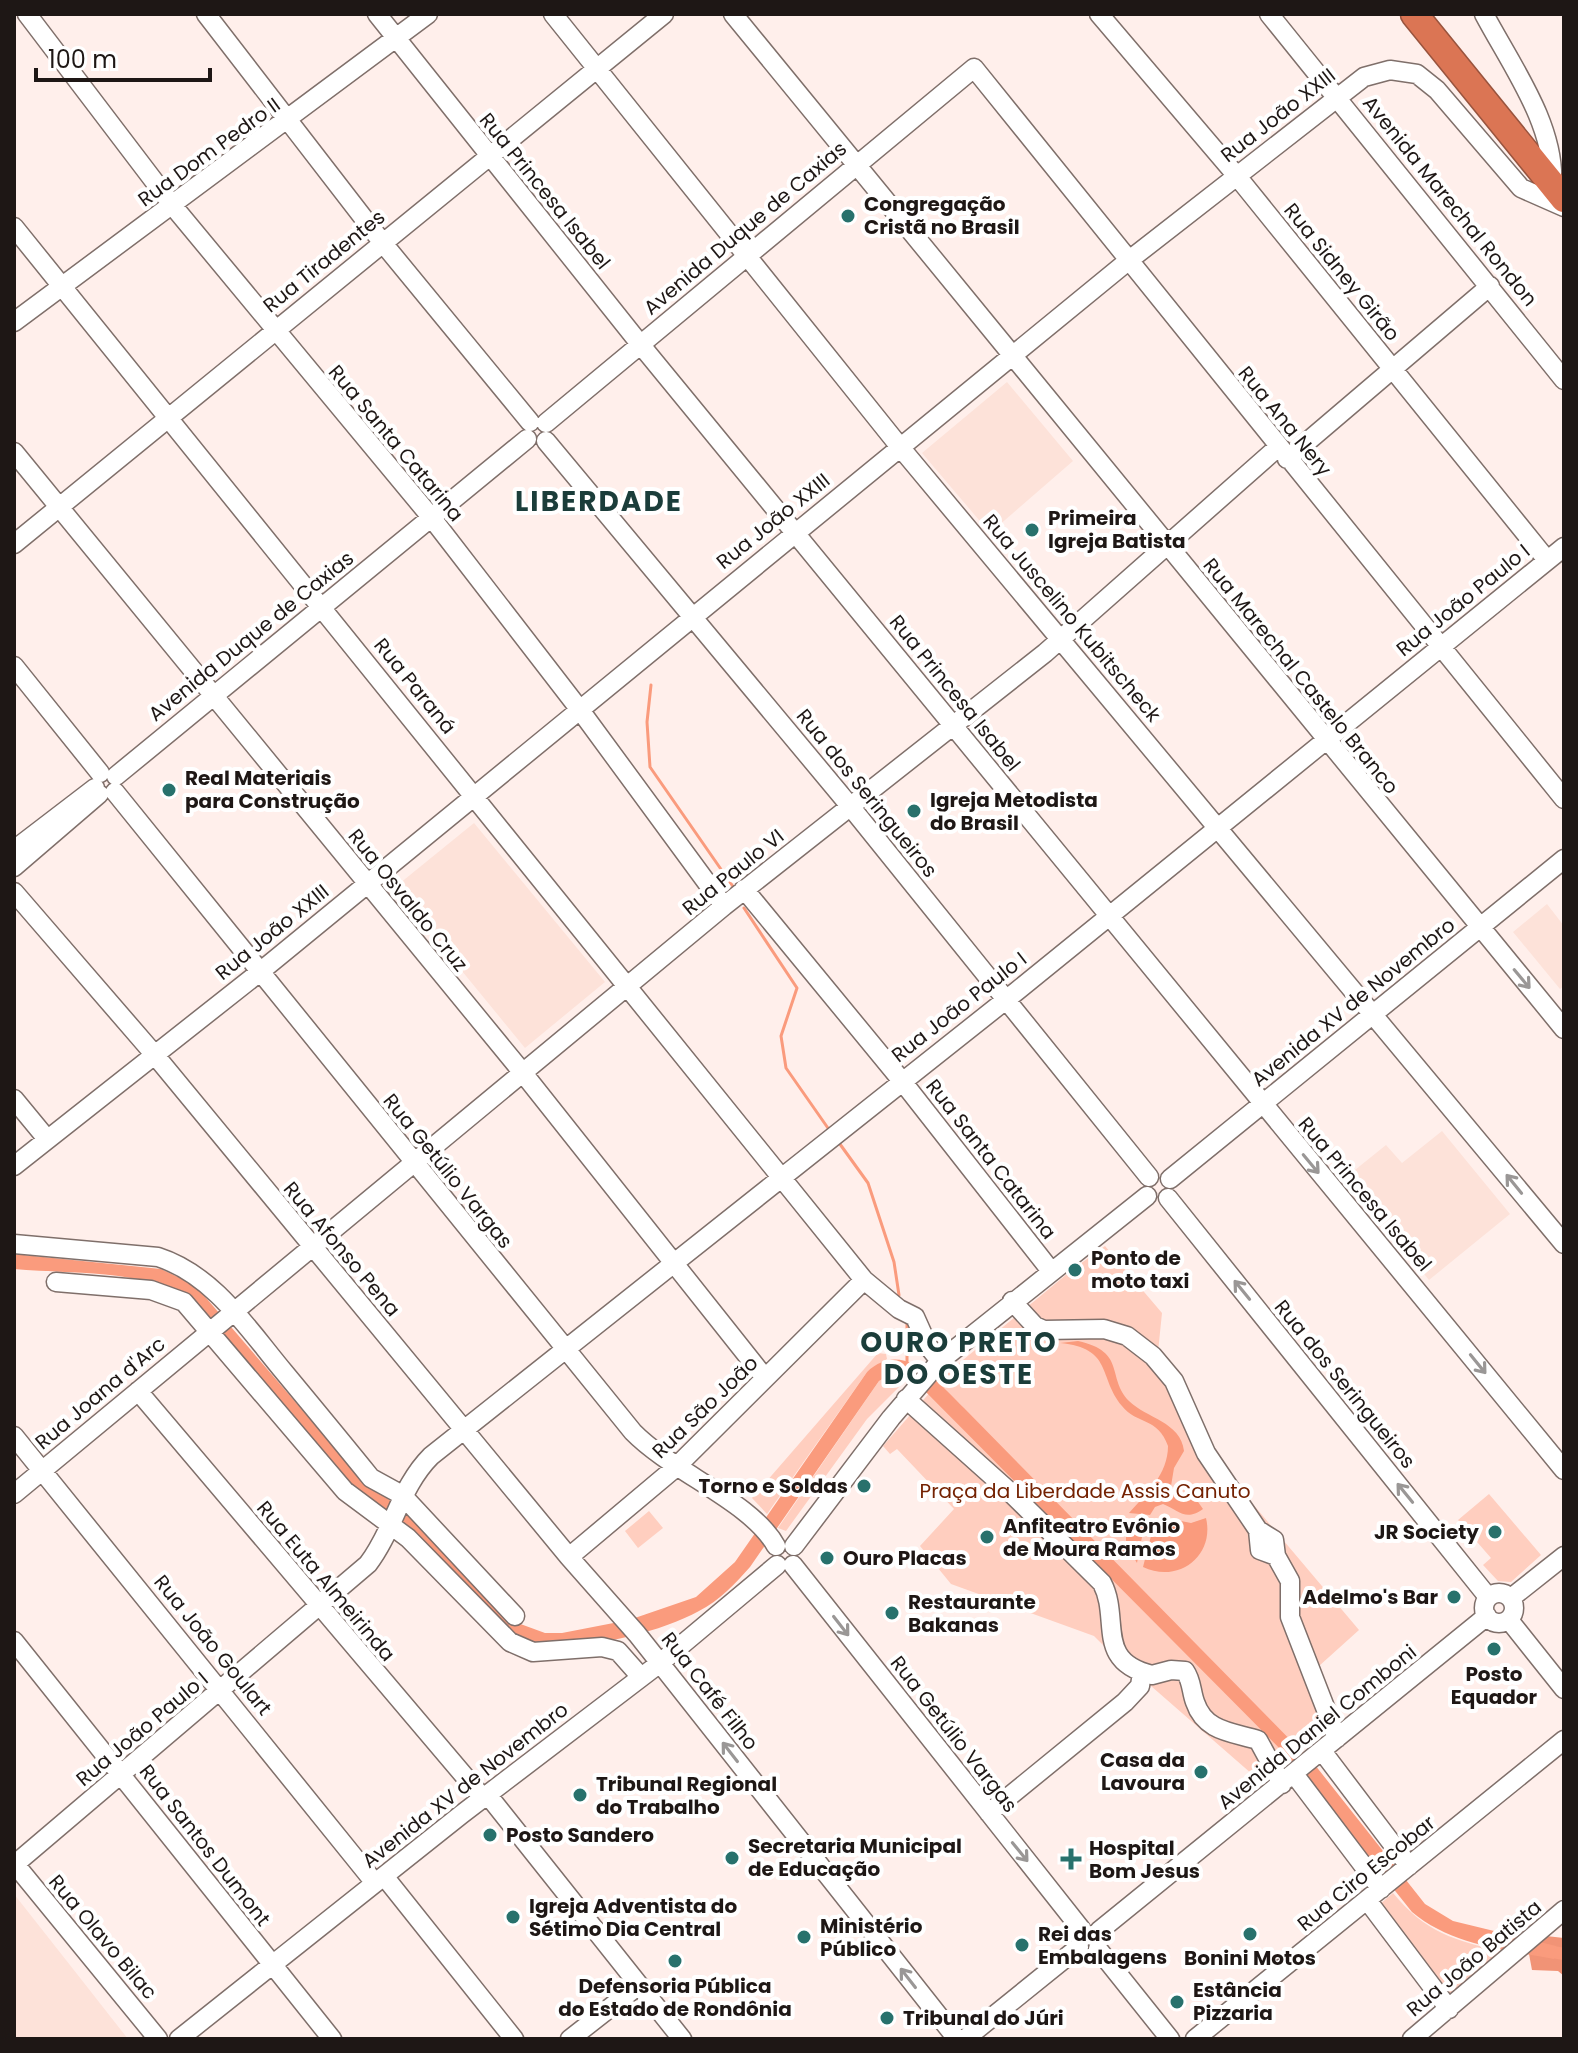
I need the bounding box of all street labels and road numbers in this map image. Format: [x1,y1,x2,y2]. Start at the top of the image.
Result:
street label: Rua João XXIII [1215,61,1341,169]
street label: Avenida Marechal Rondon [1356,90,1544,312]
street label: Rua Dom Pedro II [132,91,286,213]
street label: Rua Princesa Isabel [473,107,617,275]
street label: Avenida Duque de Caxias [638,135,852,321]
street label: Rua Sidney Girão [1278,197,1406,347]
street label: Rua Tiradentes [257,203,391,319]
street label: Rua Santa Catarina [322,359,470,527]
street label: Rua Ana Nery [1232,360,1338,482]
street label: Rua João XXIII [710,467,836,575]
street label: Rua Juscelino Kubitscheck [977,508,1168,729]
street label: Rua João Paulo I [1390,537,1536,663]
street label: Avenida Duque de Caxias [142,544,360,728]
street label: Rua Marechal Castelo Branco [1197,552,1405,800]
street label: Rua Princesa Isabel [883,609,1027,777]
street label: Rua Paraná [368,632,462,740]
street label: Rua dos Seringueiros [790,703,944,883]
street label: Rua Paulo VI [676,822,790,922]
street label: Rua Osvaldo Cruz [342,823,474,977]
street label: Rua João XXIII [209,878,335,986]
street label: Avenida XV de Novembro [1245,911,1461,1093]
street label: Rua João Paulo I [885,945,1033,1069]
street label: Rua Santa Catarina [919,1073,1063,1245]
street label: Rua Getúlio Vargas [377,1088,519,1254]
street label: Rua Princesa Isabel [1292,1111,1438,1277]
street label: Rua Afonso Pena [277,1176,407,1322]
street label: Rua dos Seringueiros [1268,1294,1422,1474]
street label: Rua Joana d'Arc [29,1330,171,1456]
street label: Rua São João [646,1349,764,1465]
street label: Rua Euta Almeirinda [250,1495,402,1667]
street label: Rua João Goulart [148,1569,278,1721]
street label: Rua Café Filho [655,1626,765,1756]
street label: Avenida Daniel Comboni [1212,1638,1422,1816]
street label: Rua Getúlio Vargas [884,1650,1024,1818]
street label: Rua João Paulo I [70,1665,214,1793]
street label: Avenida XV de Novembro [356,1696,574,1874]
street label: Rua Santos Dumont [133,1758,277,1932]
street label: Rua Ciro Escobar [1291,1809,1441,1937]
street label: Rua Olavo Bilac [42,1869,164,2005]
street label: Rua João Batista [1401,1893,1547,2023]

